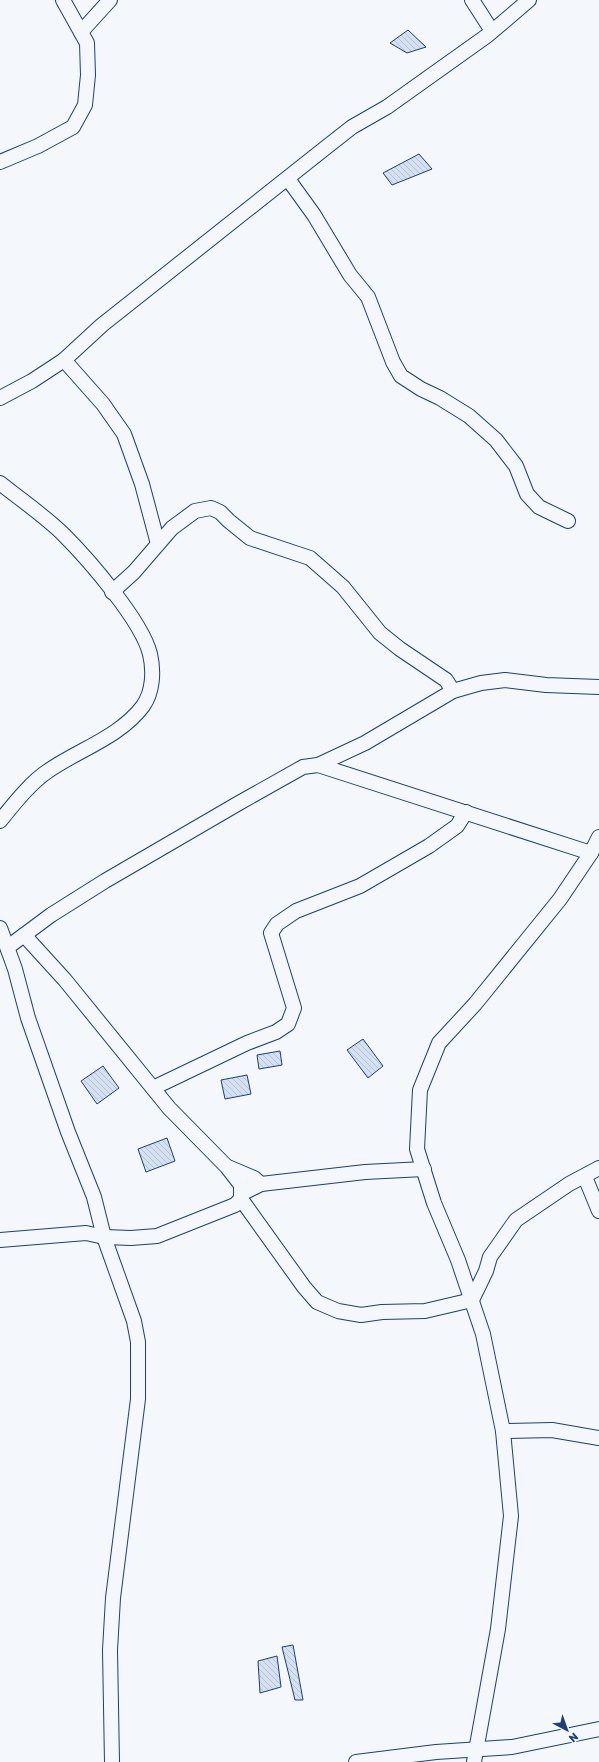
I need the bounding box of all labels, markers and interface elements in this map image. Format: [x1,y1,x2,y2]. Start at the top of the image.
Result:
north arrow [547,1710,587,1750]
text: N [566,1730,580,1745]

